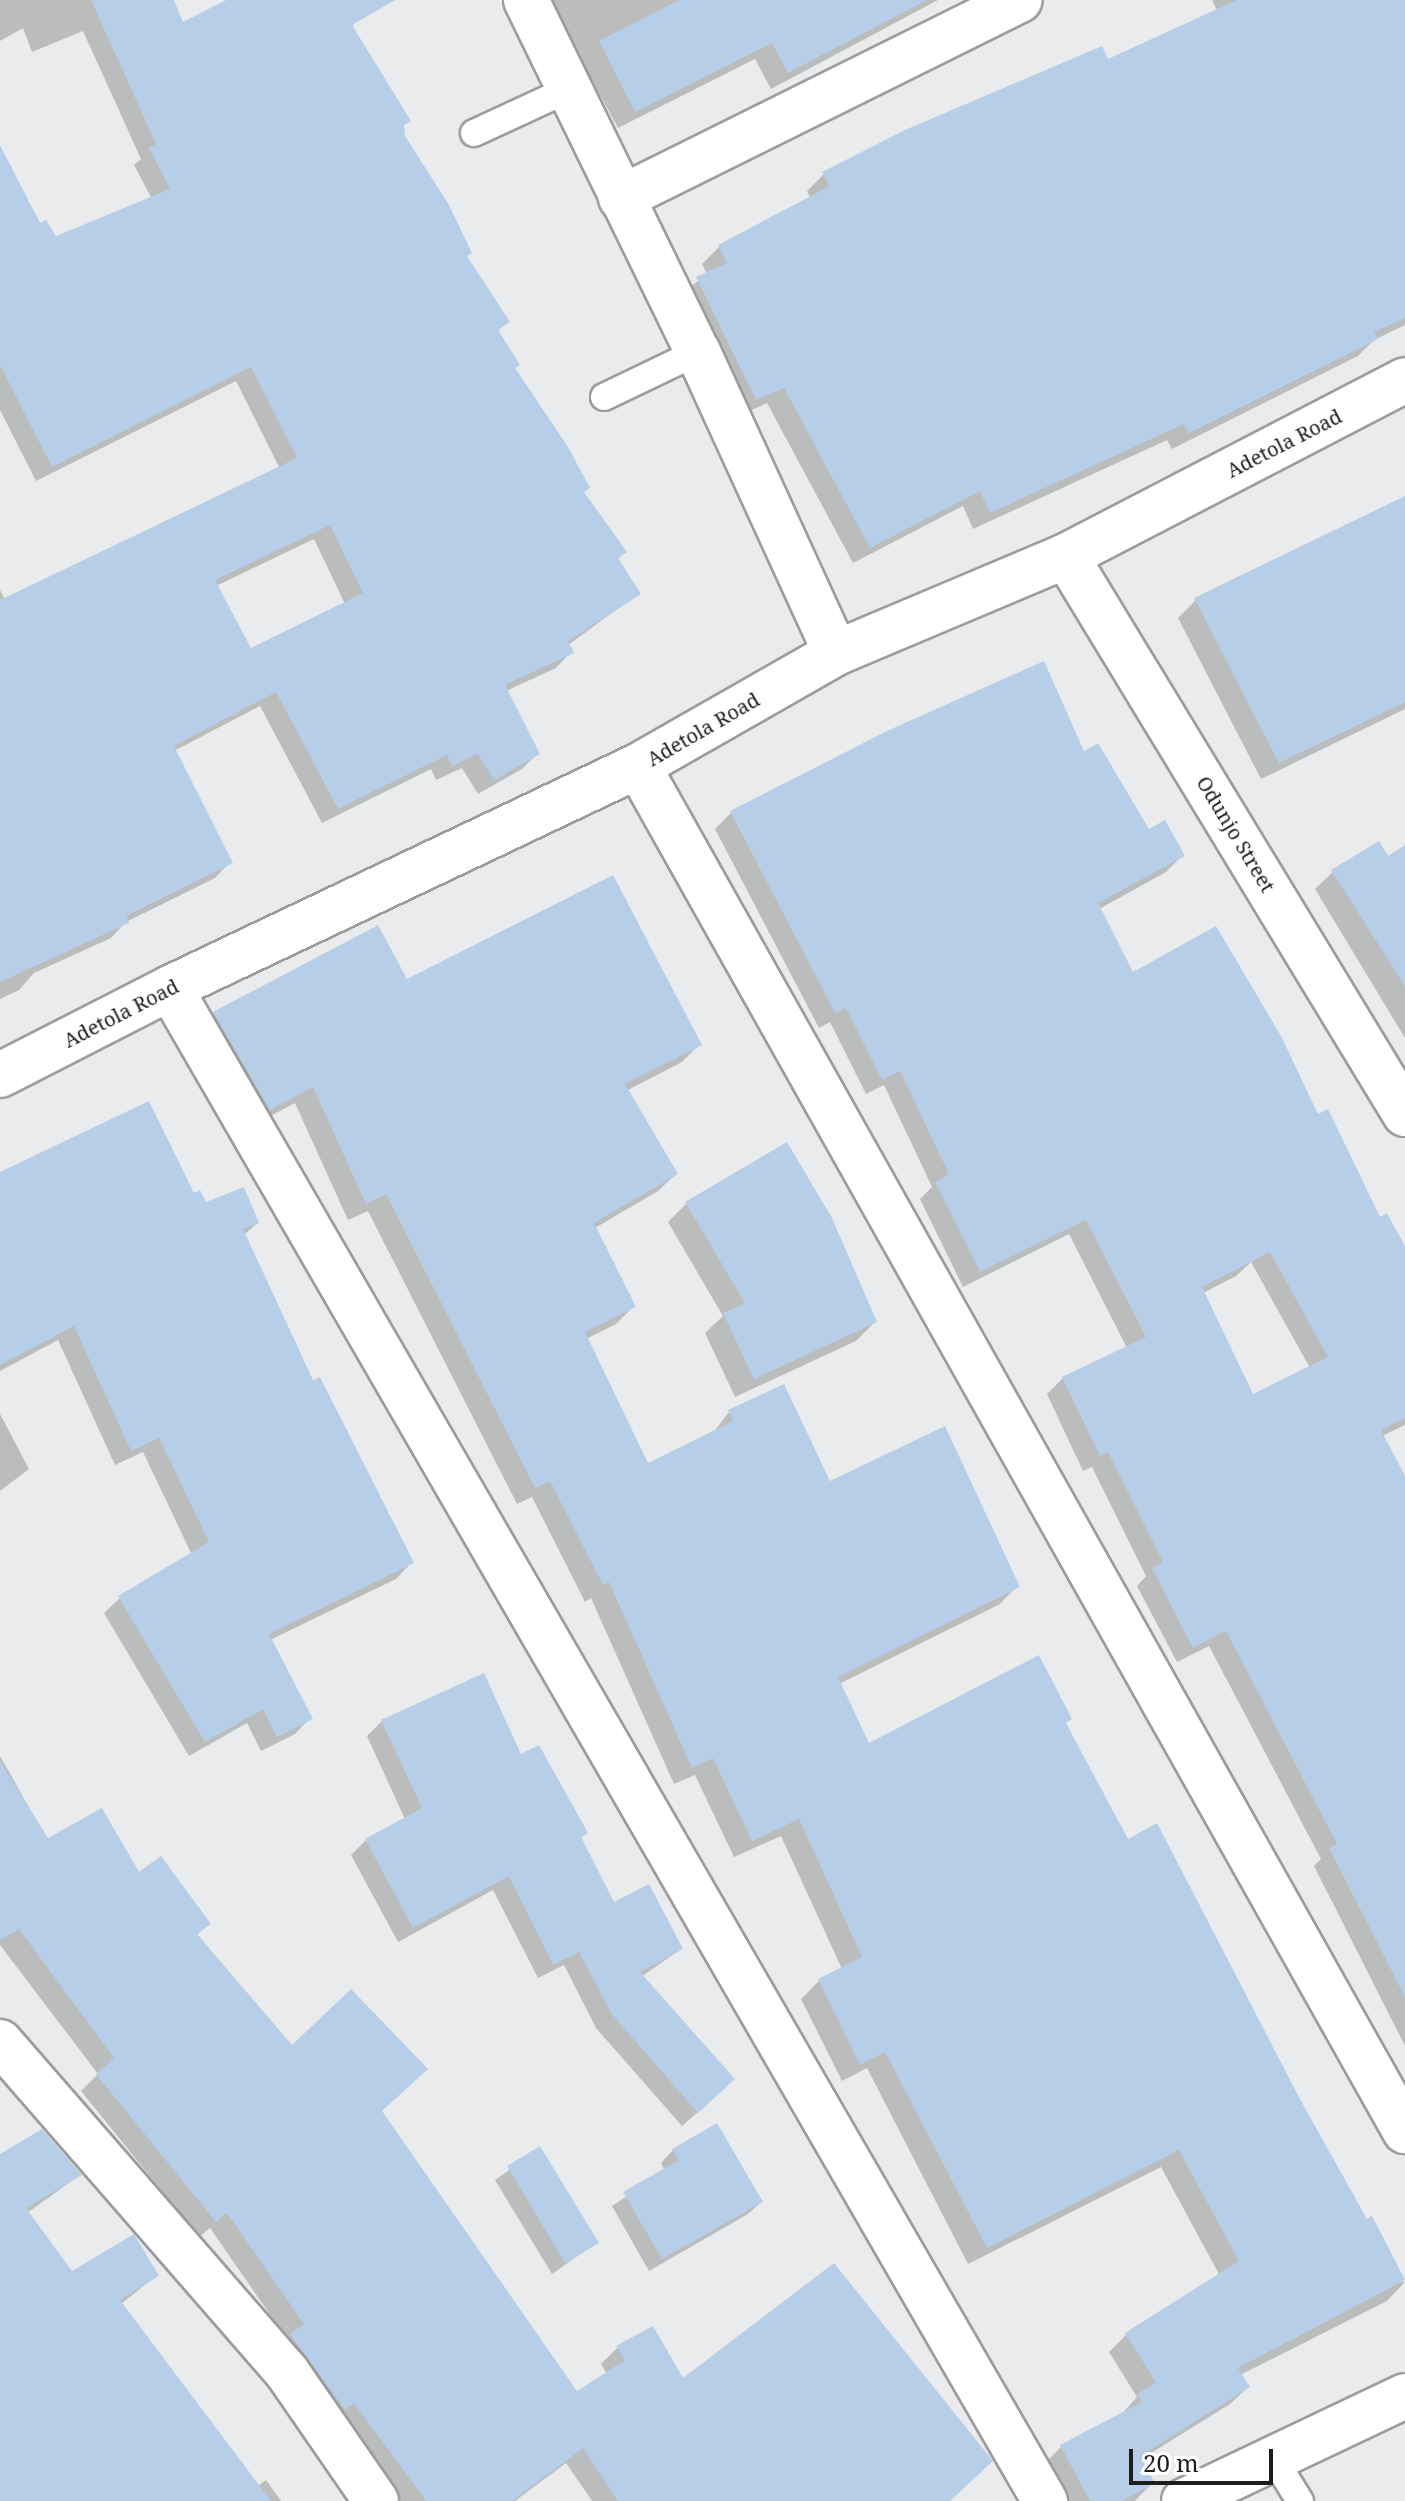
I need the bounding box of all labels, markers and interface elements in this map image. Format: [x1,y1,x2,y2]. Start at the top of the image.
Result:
street label: Adetola Road [1222,404,1346,482]
street label: Adetola Road [642,687,764,771]
street label: Odunjo Street [1192,772,1280,896]
street label: Adetola Road [59,974,183,1052]
scale bar [1133,2433,1277,2483]
text: 20 m [1143,2446,1199,2479]

